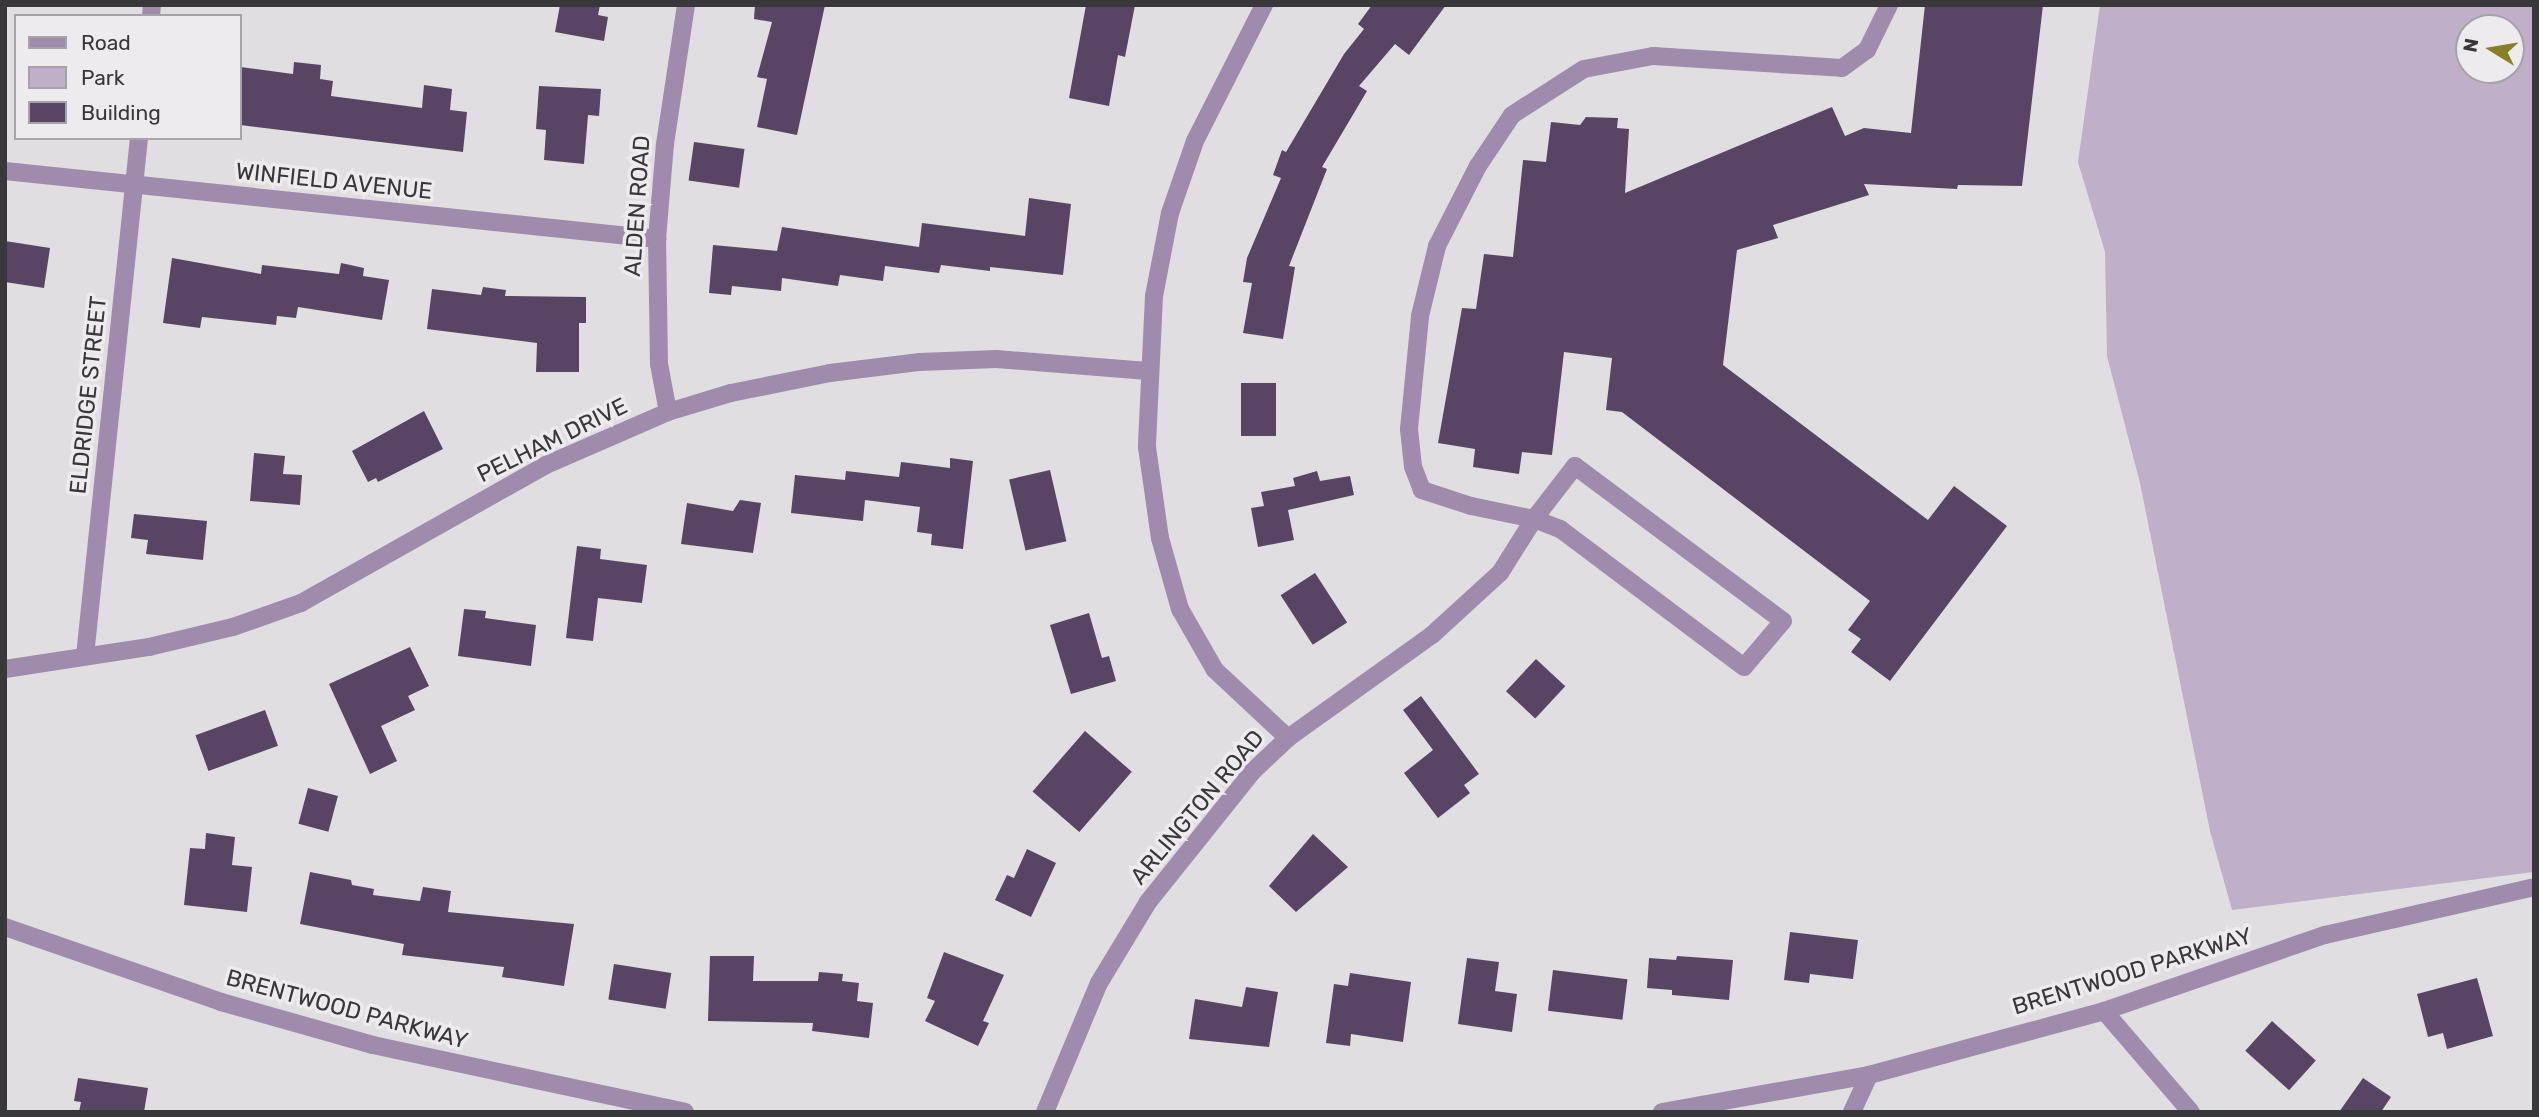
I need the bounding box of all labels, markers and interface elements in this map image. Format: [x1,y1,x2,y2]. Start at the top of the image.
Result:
legend [14,14,242,140]
north arrow [2455,14,2525,84]
text: Road [81,30,131,55]
text: N [2458,36,2483,54]
text: Park [81,65,125,90]
text: Building [81,100,161,125]
street label: ALDEN ROAD [618,135,656,277]
street label: WINFIELD AVENUE [234,157,434,205]
street label: ELDRIDGE STREET [64,295,112,495]
street label: PELHAM DRIVE [472,392,632,488]
street label: ARLINGTON ROAD [1124,724,1270,890]
street label: BRENTWOOD PARKWAY [2009,921,2255,1021]
street label: BRENTWOOD PARKWAY [223,963,471,1055]

